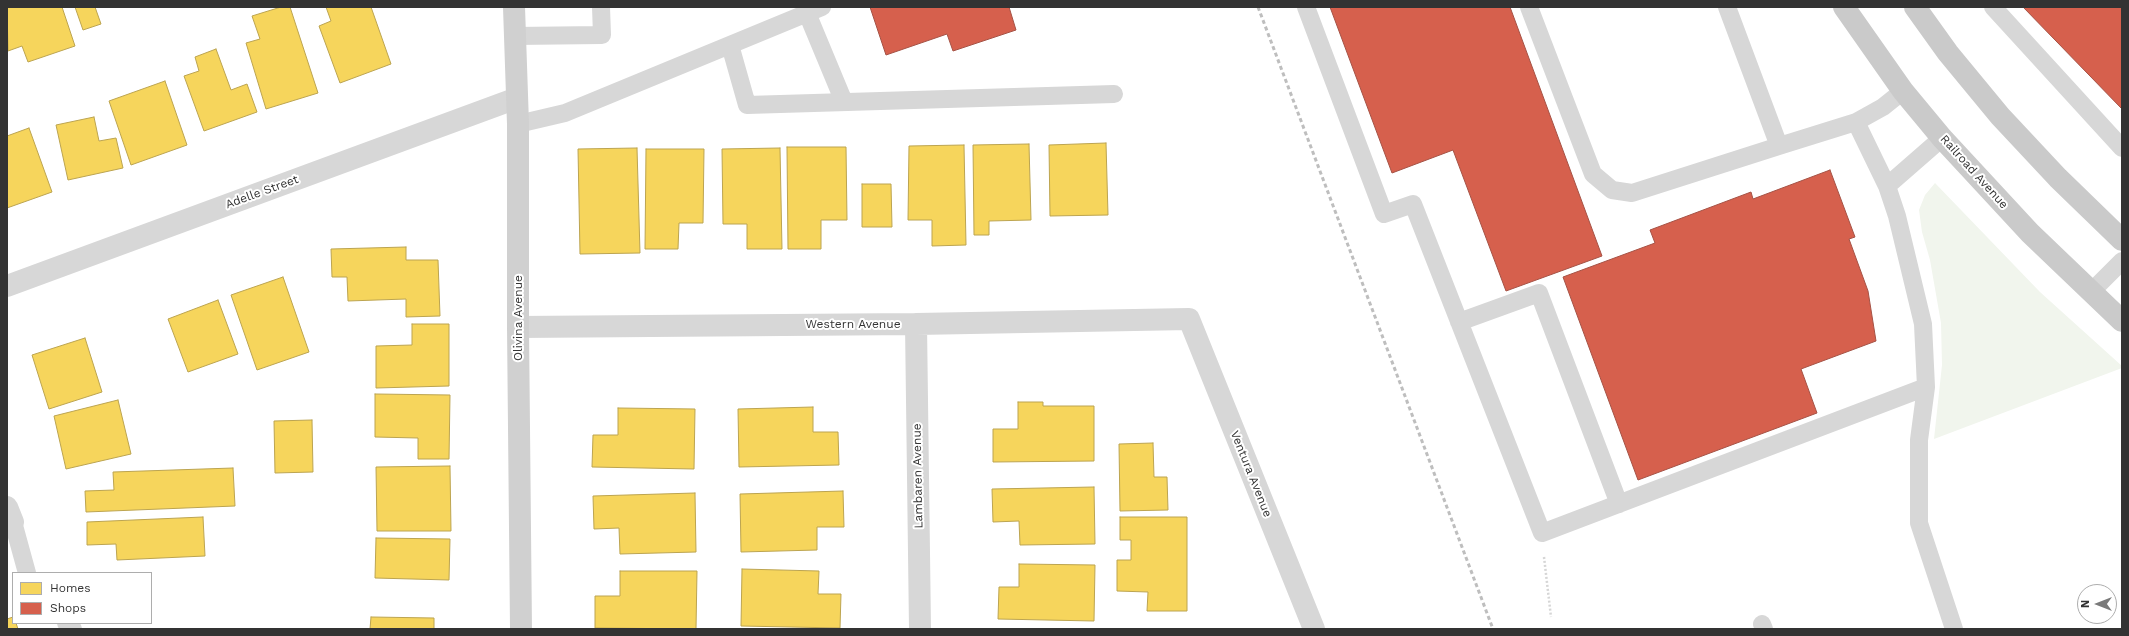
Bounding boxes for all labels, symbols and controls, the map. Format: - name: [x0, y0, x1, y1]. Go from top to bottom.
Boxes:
- street label: Railroad Avenue: [1937, 132, 2011, 212]
- street label: Adelle Street: [223, 172, 301, 212]
- street label: Olivina Avenue: [511, 275, 525, 361]
- street label: Western Avenue: [805, 317, 901, 331]
- street label: Lambaren Avenue: [910, 423, 926, 529]
- street label: Ventura Avenue: [1227, 429, 1275, 519]
- legend: [12, 572, 152, 624]
- text: Homes: [50, 581, 91, 595]
- north arrow: [2077, 584, 2117, 624]
- text: N: [2079, 600, 2092, 608]
- text: Shops: [50, 601, 86, 615]

